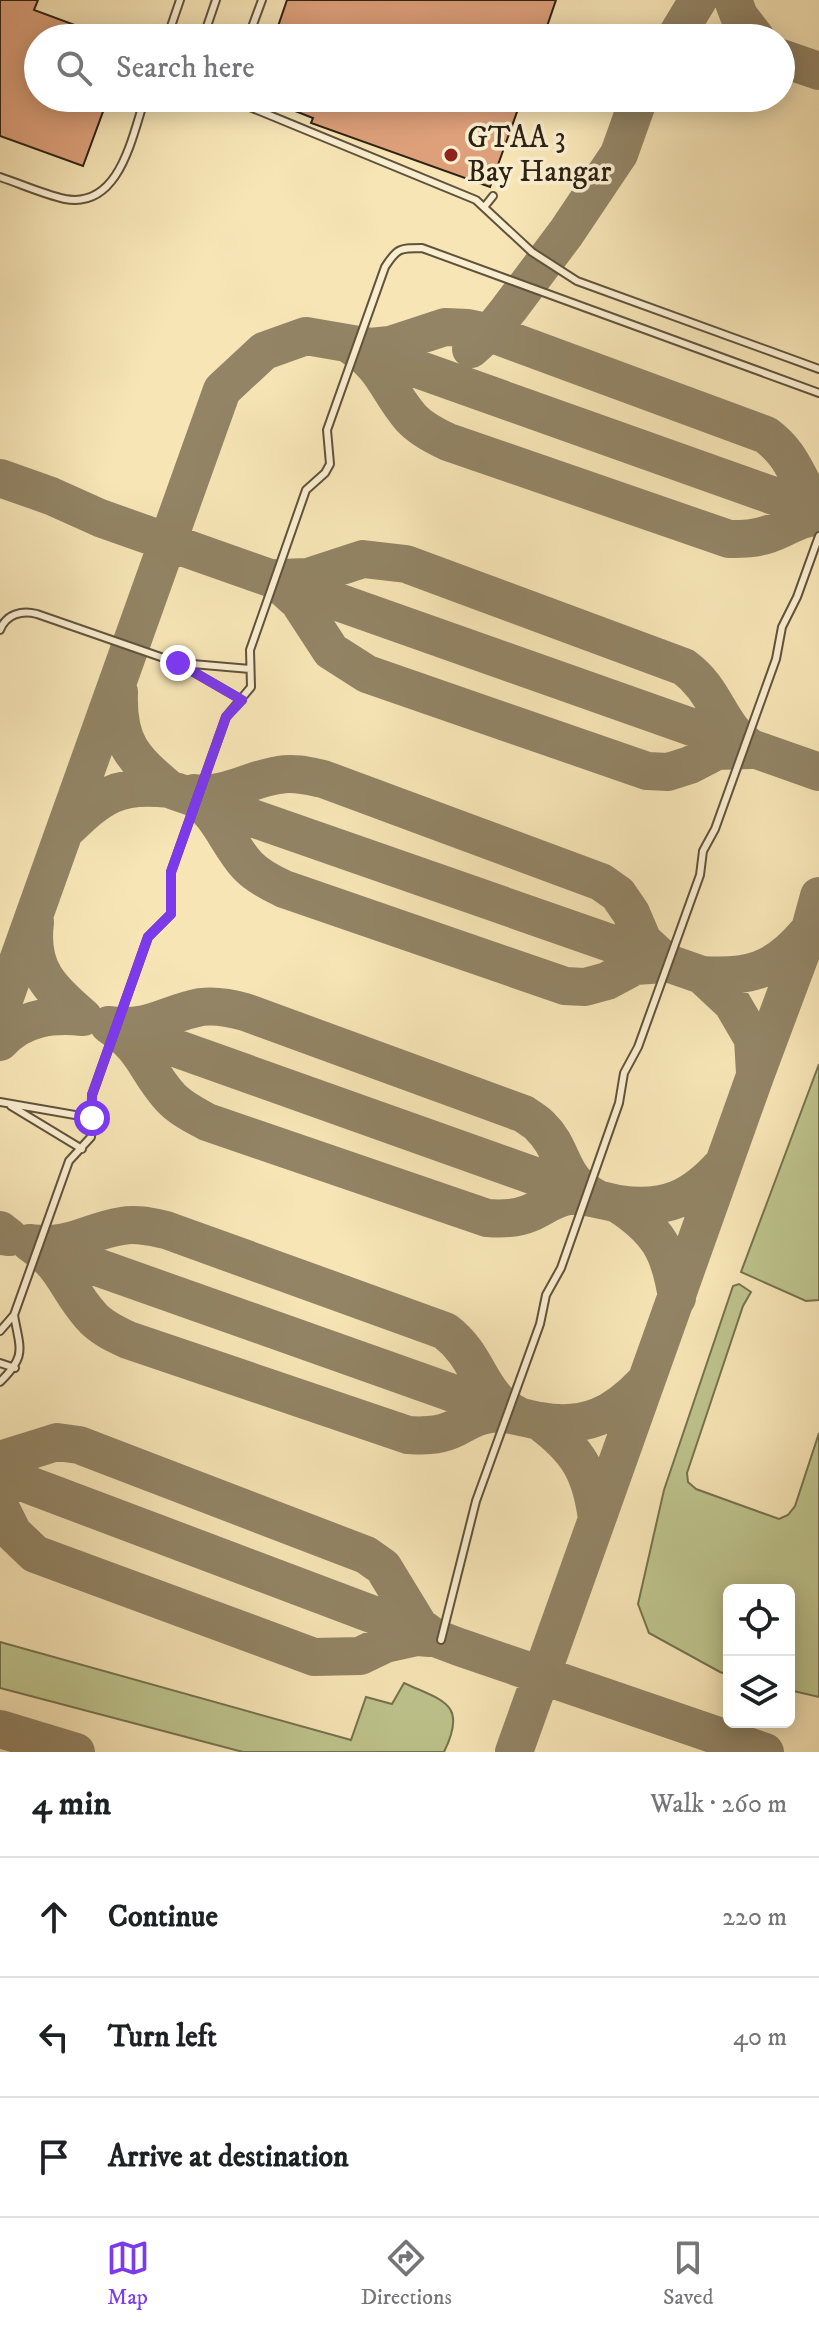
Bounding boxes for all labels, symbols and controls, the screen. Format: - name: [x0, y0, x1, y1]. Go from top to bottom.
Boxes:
- search box: [24, 24, 795, 112]
- icon: search: [52, 46, 96, 90]
- text: Search here: [116, 50, 255, 87]
- place label: GTAA 3 Bay Hangar: [467, 120, 611, 191]
- marker: GTAA 3 Bay Hangar: [442, 146, 460, 164]
- route end: [160, 645, 196, 681]
- route start: [74, 1100, 110, 1136]
- map controls: [723, 1584, 795, 1728]
- button: locate: [723, 1584, 795, 1656]
- button: layers: [723, 1656, 795, 1728]
- text: 4 min: [32, 1783, 111, 1825]
- text: Walk · 260 m: [650, 1788, 787, 1821]
- icon: ahead: [32, 1895, 76, 1939]
- text: Continue: [108, 1899, 218, 1936]
- text: 220 m: [722, 1901, 787, 1934]
- icon: left: [32, 2015, 76, 2059]
- text: Turn left: [108, 2019, 217, 2056]
- text: 40 m: [733, 2021, 787, 2054]
- icon: arrive: [32, 2135, 76, 2179]
- text: Arrive at destination: [108, 2139, 349, 2176]
- tab: Map: [106, 2236, 150, 2311]
- tab: Directions: [361, 2236, 452, 2311]
- tab: Saved: [663, 2236, 713, 2311]

